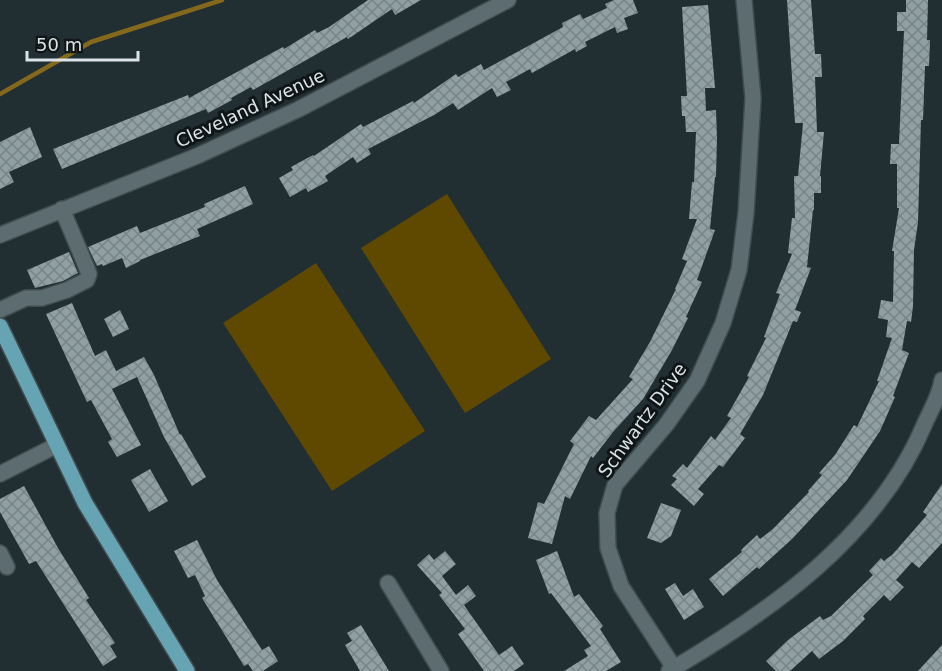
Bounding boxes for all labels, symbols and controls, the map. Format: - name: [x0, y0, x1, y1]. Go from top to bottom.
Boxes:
- scale bar: [27, 24, 138, 62]
- text: 50 m: [36, 34, 82, 55]
- street label: Cleveland Avenue: [172, 64, 328, 152]
- street label: Schwartz Drive: [594, 359, 690, 481]

